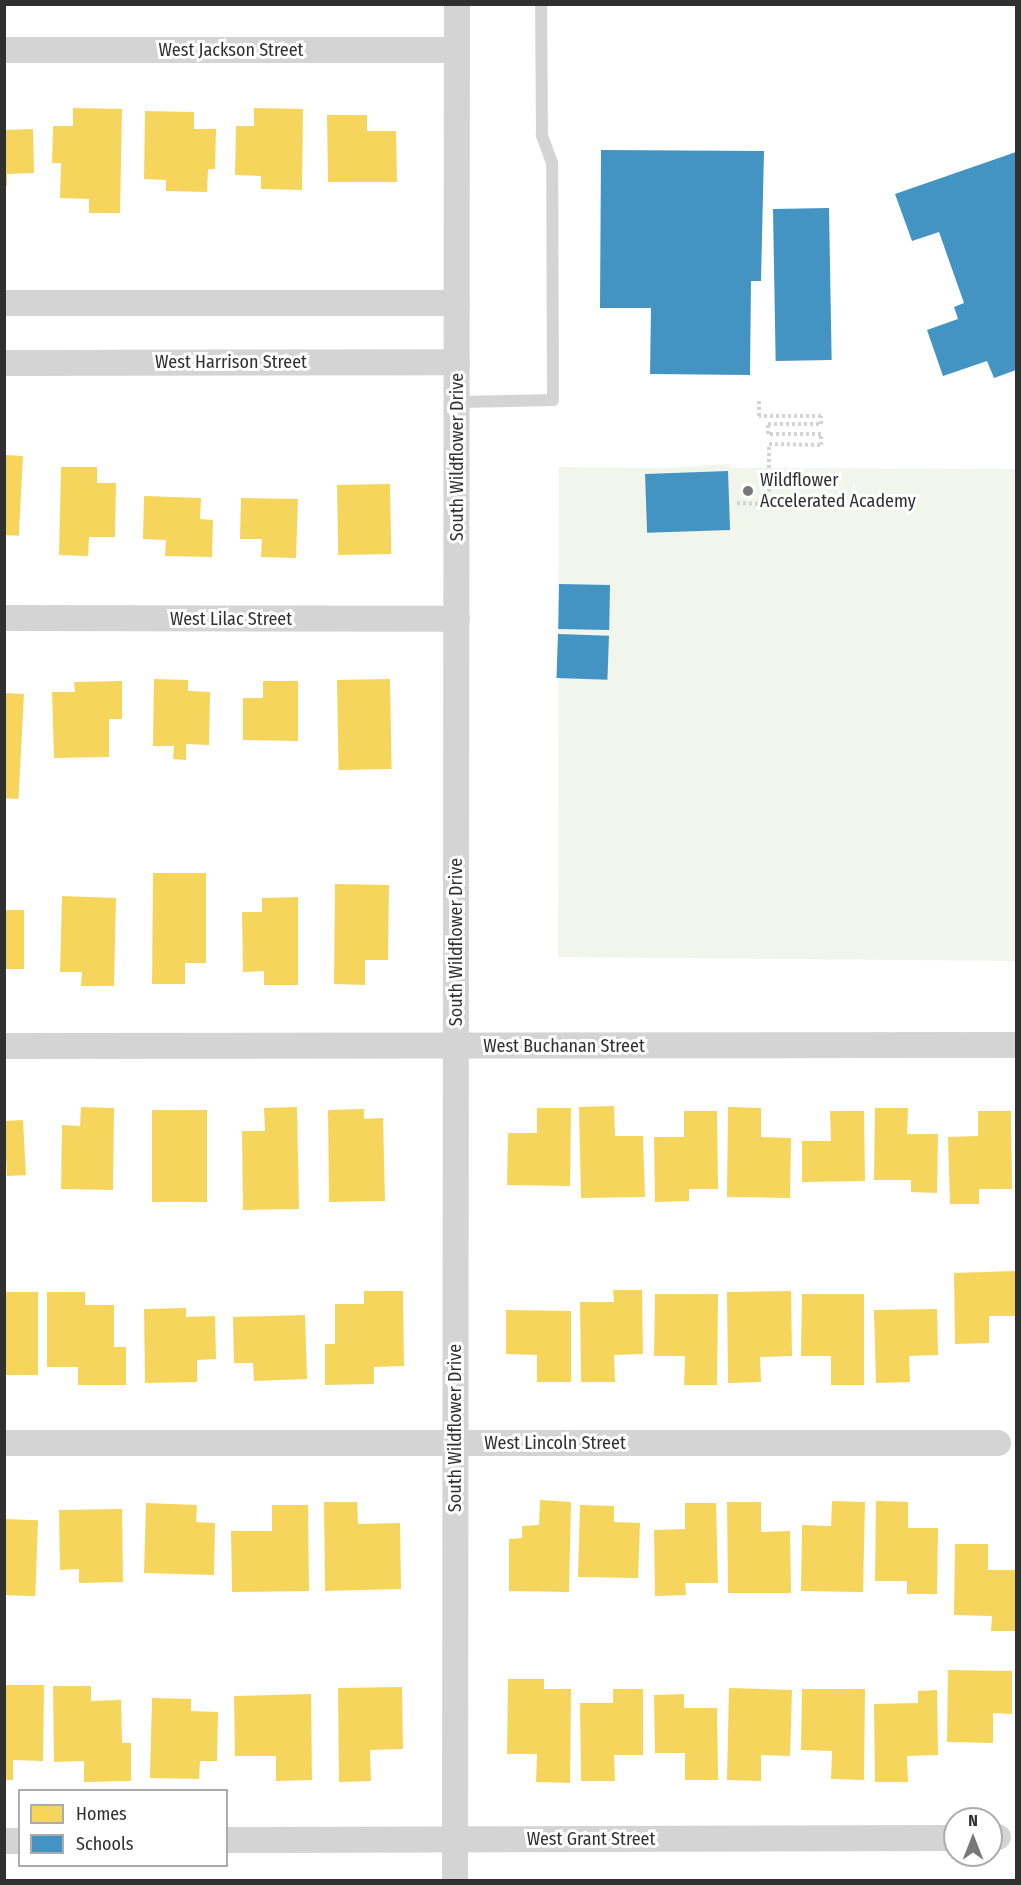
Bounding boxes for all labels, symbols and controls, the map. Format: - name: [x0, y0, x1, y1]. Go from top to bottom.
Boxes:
- street label: West Jackson Street: [159, 39, 303, 61]
- street label: West Harrison Street: [155, 351, 307, 373]
- street label: South Wildflower Drive: [446, 373, 468, 541]
- place label: Wildflower Accelerated Academy: [760, 470, 916, 512]
- marker: Wildflower Accelerated Academy: [741, 484, 755, 498]
- street label: West Lilac Street: [170, 608, 292, 630]
- street label: South Wildflower Drive: [445, 858, 467, 1026]
- street label: West Buchanan Street: [483, 1035, 645, 1057]
- street label: South Wildflower Drive: [444, 1344, 466, 1512]
- street label: West Lincoln Street: [484, 1432, 626, 1454]
- legend: [18, 1789, 228, 1867]
- text: Homes: [76, 1803, 127, 1825]
- north arrow: [943, 1807, 1003, 1867]
- text: N: [968, 1811, 978, 1830]
- street label: West Grant Street: [527, 1828, 655, 1850]
- text: Schools: [76, 1833, 134, 1855]

